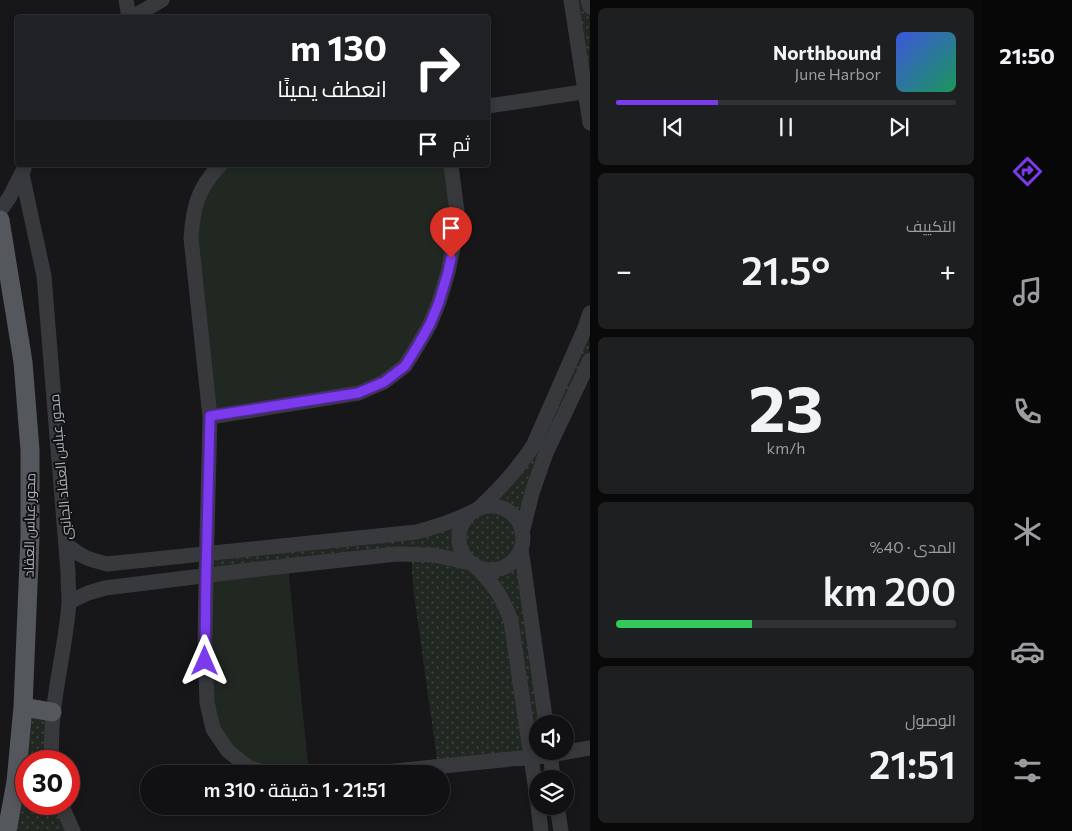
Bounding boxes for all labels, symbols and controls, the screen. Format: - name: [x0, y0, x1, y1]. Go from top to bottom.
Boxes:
- text: 130 m: [290, 25, 387, 68]
- icon: right: [405, 35, 470, 100]
- text: Northbound: [773, 41, 881, 64]
- text: 21:50: [999, 42, 1055, 69]
- text: June Harbor: [795, 64, 881, 83]
- text: انعطف يمينًا: [277, 75, 387, 102]
- icon: previous: [659, 113, 687, 141]
- icon: pause: [772, 113, 800, 141]
- icon: next: [885, 113, 913, 141]
- icon: arrive: [414, 130, 442, 158]
- text: ثم: [452, 132, 470, 155]
- icon: directions: [1010, 154, 1045, 189]
- pin: [430, 207, 472, 258]
- icon: arrive: [437, 214, 465, 242]
- text: التكييف: [906, 216, 956, 235]
- text: 21.5°: [741, 246, 830, 293]
- text: −: [616, 253, 632, 287]
- text: +: [940, 253, 956, 287]
- icon: music: [1010, 274, 1045, 309]
- text: 23: [749, 366, 823, 445]
- street label: محور عباس العقاد الجانبى: [45, 393, 75, 541]
- icon: phone: [1010, 394, 1045, 429]
- text: km/h: [767, 438, 805, 457]
- street label: محور عباس العقاد: [20, 473, 38, 577]
- icon: climate: [1010, 514, 1045, 549]
- text: المدى · 40%: [870, 537, 956, 556]
- text: 200 km: [823, 567, 956, 614]
- position arrow: [178, 634, 230, 686]
- icon: car: [1010, 634, 1045, 669]
- text: الوصول: [905, 710, 956, 729]
- map controls: [529, 715, 574, 815]
- button: sound: [529, 715, 574, 760]
- text: 21:51: [869, 740, 956, 787]
- speed limit sign: 30: [15, 750, 80, 815]
- icon: filters: [1010, 753, 1045, 788]
- button: layers: [529, 770, 574, 815]
- text: 21:51 · 1 دقيقة · 310 m: [204, 778, 386, 801]

